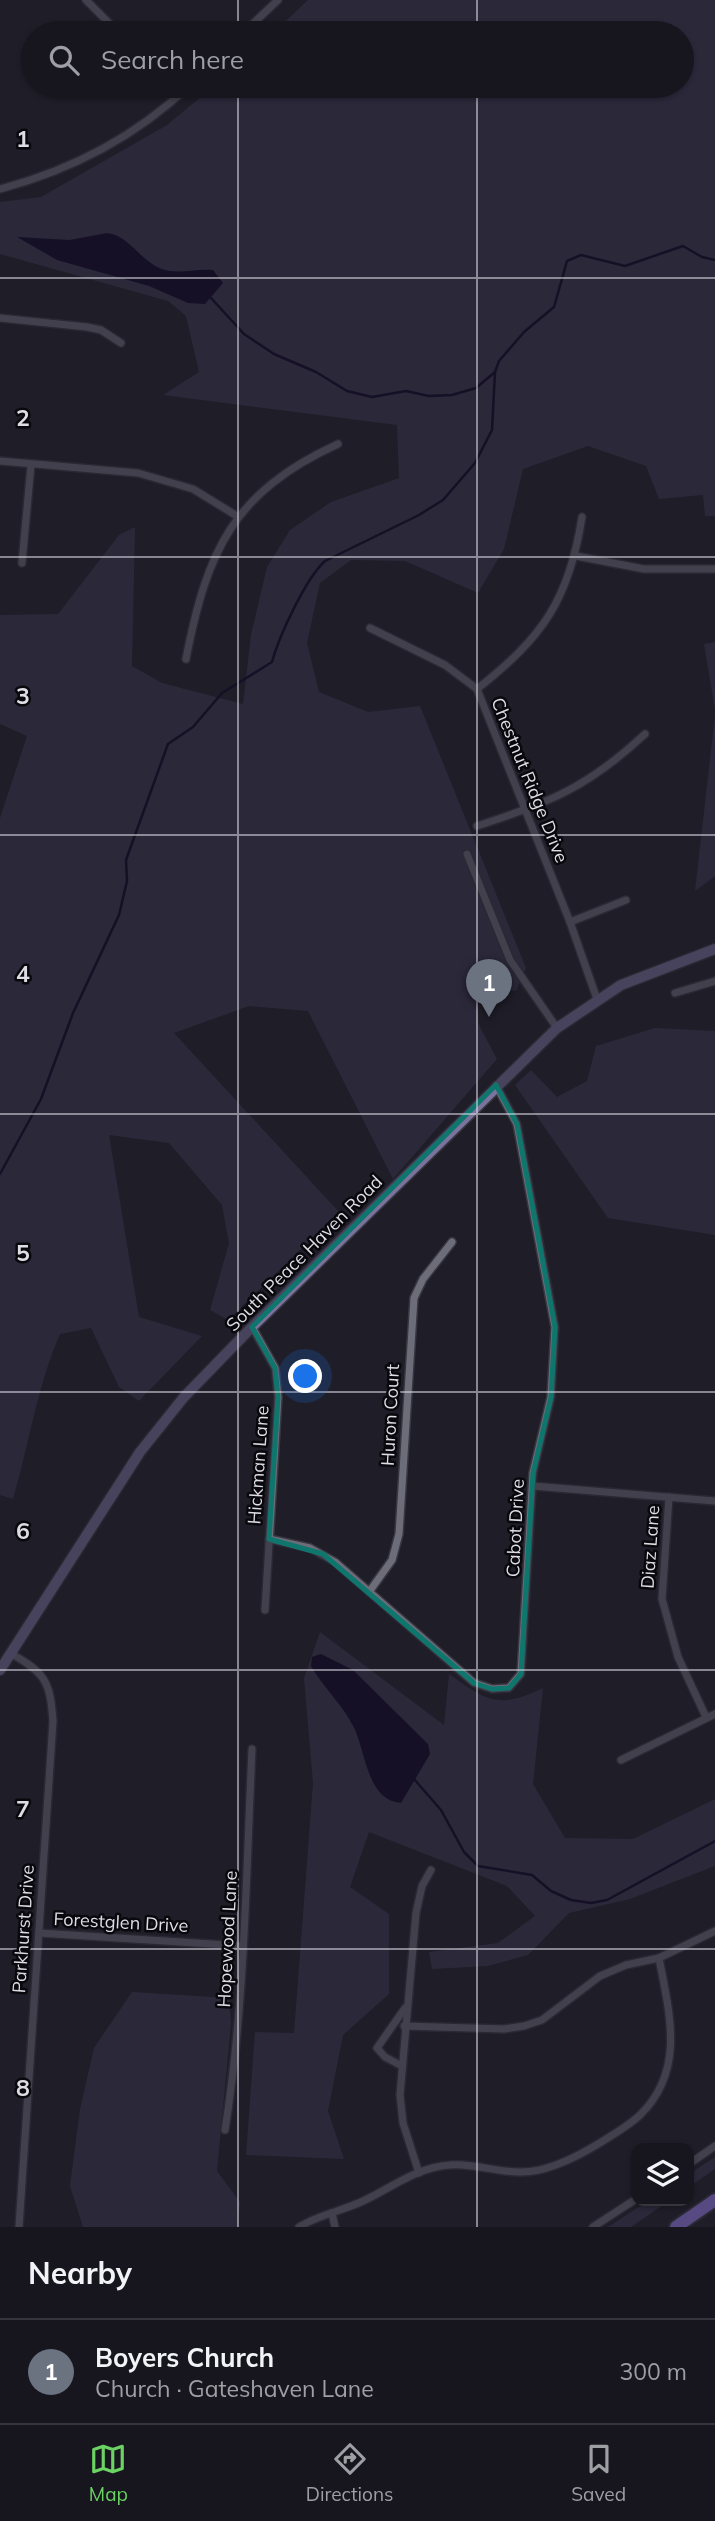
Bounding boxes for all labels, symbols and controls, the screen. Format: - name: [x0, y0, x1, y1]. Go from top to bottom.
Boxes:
- search box: [21, 21, 694, 98]
- icon: search: [45, 41, 83, 79]
- text: Search here: [101, 43, 244, 76]
- text: 1: [16, 124, 30, 153]
- text: 2: [16, 403, 30, 432]
- text: 3: [16, 681, 30, 710]
- street label: Chestnut Ridge Drive: [486, 694, 574, 866]
- text: 4: [16, 959, 30, 988]
- pin: 1: [466, 959, 512, 1017]
- street label: South Peace Haven Road: [221, 1170, 387, 1336]
- text: 5: [16, 1238, 30, 1267]
- your location: [288, 1359, 322, 1393]
- street label: Huron Court: [376, 1364, 404, 1466]
- street label: Hickman Lane: [242, 1405, 274, 1525]
- street label: Cabot Drive: [501, 1478, 529, 1578]
- street label: Diaz Lane: [636, 1505, 664, 1589]
- text: 6: [16, 1516, 30, 1545]
- text: 7: [16, 1794, 30, 1823]
- street label: Parkhurst Drive: [7, 1864, 39, 1994]
- street label: Hopewood Lane: [212, 1870, 242, 2008]
- street label: Forestglen Drive: [53, 1907, 189, 1937]
- text: 8: [16, 2073, 30, 2102]
- map controls: [631, 2143, 694, 2206]
- button: layers: [631, 2143, 694, 2206]
- text: Nearby: [28, 2254, 132, 2292]
- text: Boyers Church: [95, 2341, 274, 2374]
- text: 1: [44, 2357, 58, 2386]
- text: 300 m: [619, 2357, 687, 2386]
- text: Church · Gateshaven Lane: [95, 2374, 374, 2403]
- tab: Map: [89, 2440, 128, 2506]
- tab: Directions: [306, 2440, 394, 2506]
- tab: Saved: [571, 2440, 626, 2506]

